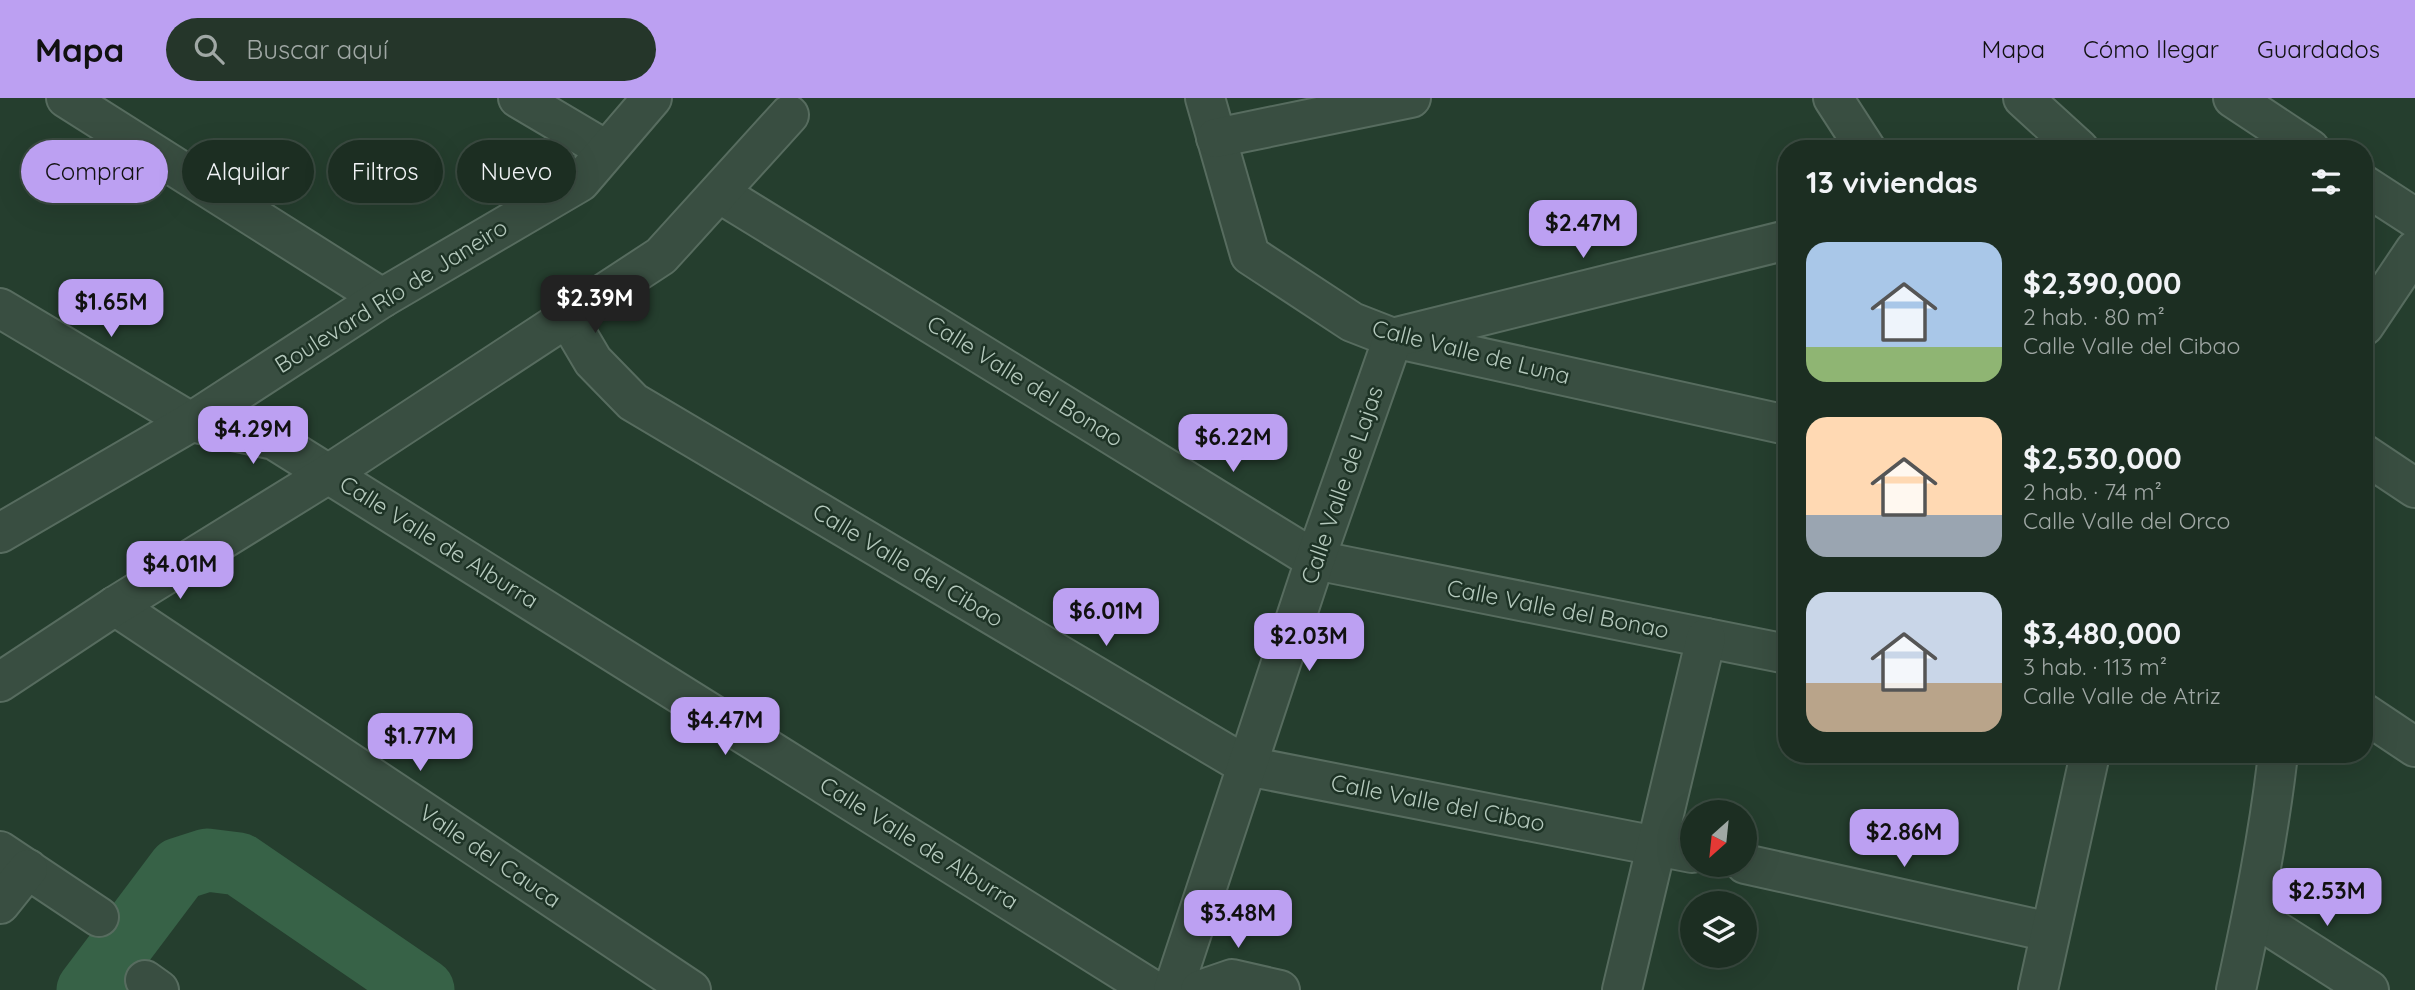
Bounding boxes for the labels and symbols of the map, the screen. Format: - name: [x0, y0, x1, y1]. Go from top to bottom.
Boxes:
- pin: $2.47M: [1526, 200, 1640, 260]
- street label: Boulevard Río de Janeiro: [269, 212, 512, 379]
- pin: $2.39M: [538, 275, 652, 335]
- pin: $1.65M: [54, 280, 168, 339]
- street label: Calle Valle del Bonao: [922, 309, 1129, 453]
- street label: Calle Valle de Luna: [1369, 313, 1573, 390]
- street label: Calle Valle de Lajas: [1294, 382, 1389, 588]
- pin: $4.29M: [196, 406, 310, 466]
- pin: $6.22M: [1176, 414, 1290, 474]
- street label: Calle Valle de Alburra: [335, 469, 544, 615]
- street label: Calle Valle del Cibao: [808, 496, 1009, 633]
- pin: $4.01M: [123, 542, 237, 601]
- street label: Calle Valle del Bonao: [1445, 573, 1672, 644]
- pin: $6.01M: [1049, 588, 1163, 648]
- pin: $2.03M: [1252, 614, 1366, 673]
- pin: $4.47M: [668, 698, 782, 757]
- pin: $1.77M: [363, 714, 477, 773]
- street label: Calle Valle del Cibao: [1329, 768, 1548, 837]
- street label: Calle Valle de Alburra: [815, 770, 1024, 916]
- street label: Valle del Cauca: [414, 798, 567, 914]
- north arrow: [1680, 800, 1757, 877]
- pin: $2.86M: [1847, 810, 1961, 869]
- pin: $2.53M: [2270, 868, 2384, 928]
- pin: $3.48M: [1181, 890, 1295, 950]

